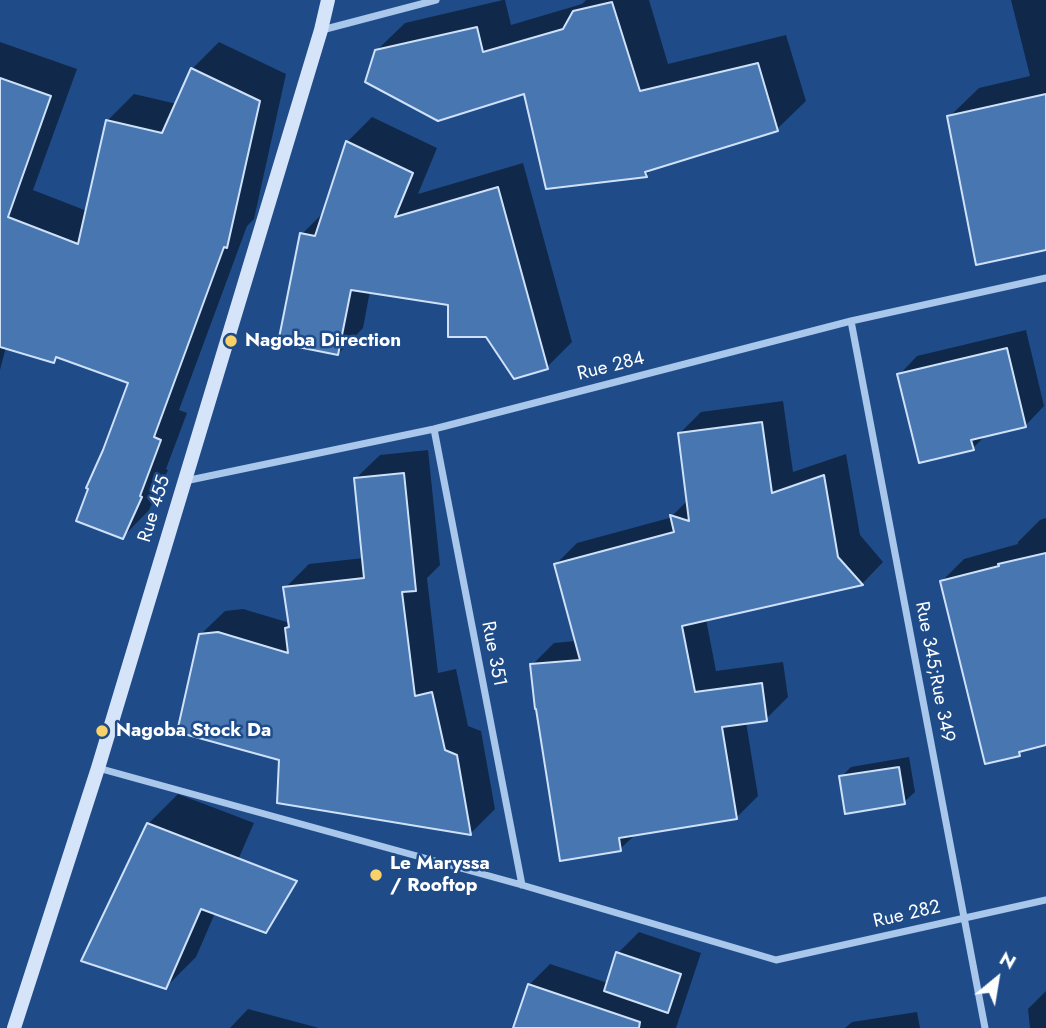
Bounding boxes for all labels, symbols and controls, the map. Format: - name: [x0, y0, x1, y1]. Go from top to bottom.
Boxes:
- place label: Nagoba Direction: [245, 330, 401, 352]
- marker: Nagoba Direction: [223, 333, 239, 349]
- street label: Rue 284: [575, 348, 647, 386]
- street label: Rue 455: [134, 473, 176, 545]
- street label: Rue 345;Rue 349: [909, 600, 959, 744]
- street label: Rue 351: [476, 620, 510, 688]
- place label: Nagoba Stock Da: [116, 720, 271, 742]
- marker: Nagoba Stock Da: [94, 723, 110, 739]
- place label: Le Maryssa / Rooftop: [390, 853, 490, 897]
- marker: Le Maryssa / Rooftop: [368, 867, 384, 883]
- street label: Rue 282: [871, 896, 943, 934]
- north arrow: [962, 944, 1032, 1014]
- text: N: [994, 945, 1021, 976]

